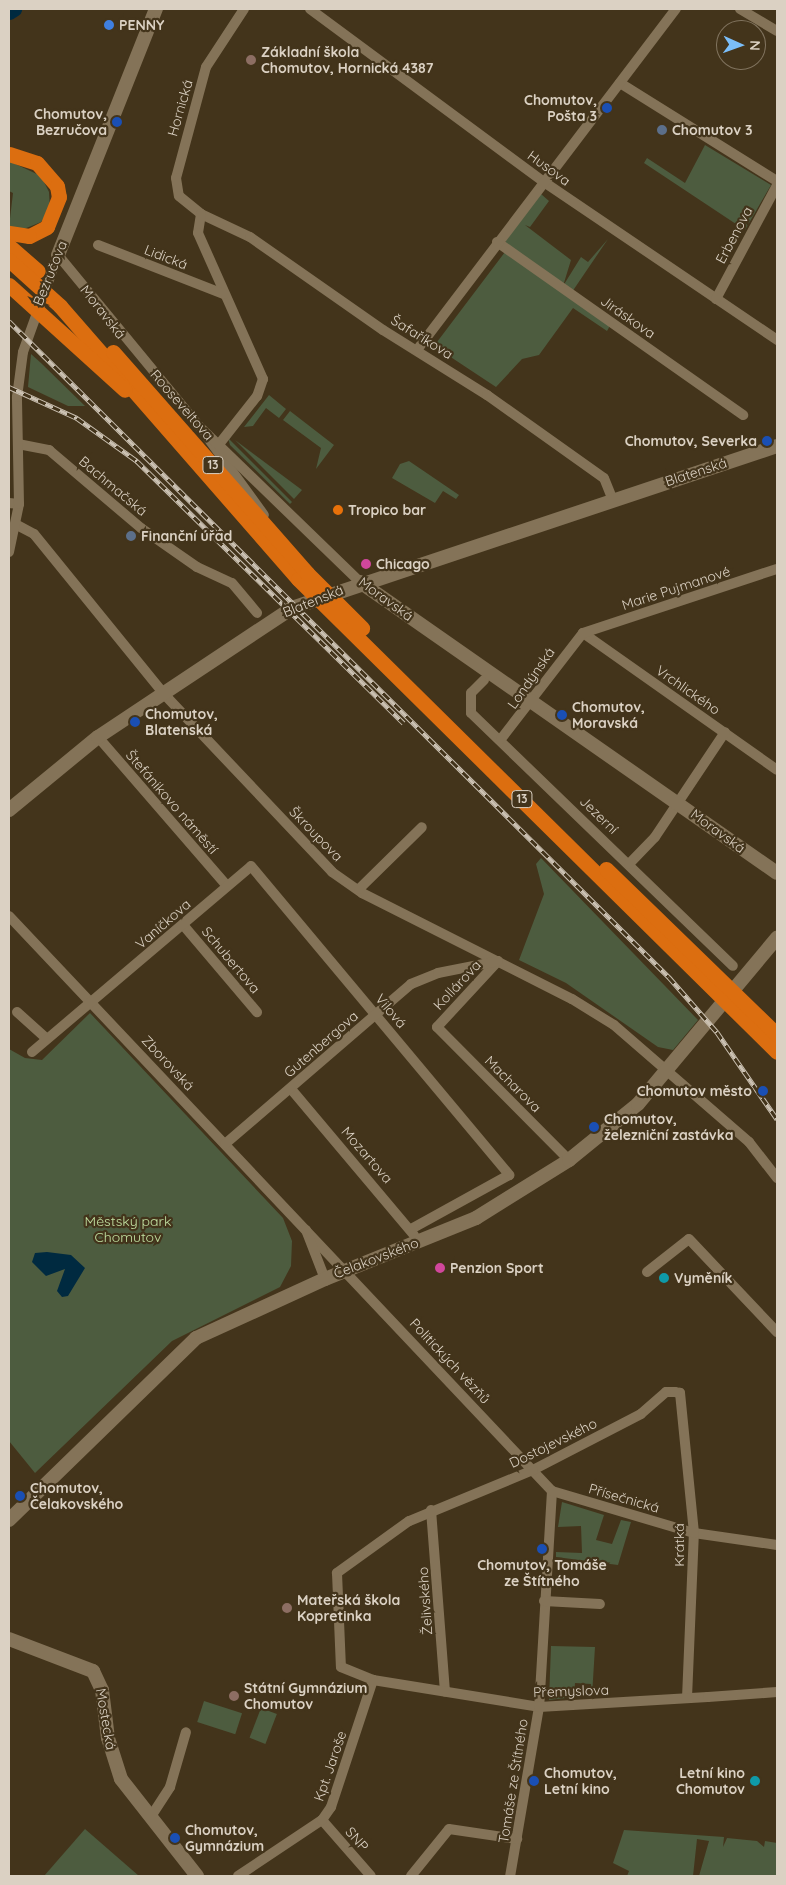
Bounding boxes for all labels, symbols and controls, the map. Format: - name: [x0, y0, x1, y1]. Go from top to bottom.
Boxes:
- place label: PENNY: [119, 17, 164, 33]
- marker: PENNY: [103, 19, 115, 31]
- north arrow: [716, 20, 766, 70]
- text: N: [746, 40, 764, 51]
- place label: Základní škola Chomutov, Hornická 4387: [261, 44, 433, 76]
- marker: Základní škola Chomutov, Hornická 4387: [245, 54, 257, 66]
- street label: Hornická: [164, 78, 196, 138]
- place label: Chomutov, Pošta 3: [524, 92, 597, 124]
- marker: Chomutov, Pošta 3: [601, 102, 613, 114]
- place label: Chomutov, Bezručova: [34, 106, 107, 138]
- marker: Chomutov, Bezručova: [111, 116, 123, 128]
- place label: Chomutov 3: [672, 122, 752, 138]
- marker: Chomutov 3: [656, 124, 668, 136]
- street label: Husova: [524, 147, 574, 189]
- street label: Erbenova: [712, 204, 756, 266]
- street label: Bezručova: [29, 238, 71, 308]
- street label: Lidická: [142, 241, 190, 273]
- street label: Moravská: [77, 282, 129, 342]
- street label: Jiráskova: [597, 292, 659, 342]
- street label: Šafaříkova: [388, 311, 456, 363]
- street label: Rooseveltova: [147, 366, 217, 444]
- place label: Chomutov, Severka: [625, 433, 757, 449]
- marker: Chomutov, Severka: [761, 435, 773, 447]
- street label: Bachmačská: [76, 453, 150, 519]
- street label: Blatenská: [663, 454, 729, 490]
- road number: 13: [202, 456, 224, 474]
- place label: Tropico bar: [348, 502, 426, 518]
- marker: Tropico bar: [332, 504, 344, 516]
- place label: Finanční úřad: [141, 528, 232, 544]
- marker: Finanční úřad: [125, 530, 137, 542]
- place label: Chicago: [376, 556, 430, 572]
- marker: Chicago: [360, 558, 372, 570]
- street label: Marie Pujmanové: [620, 563, 732, 613]
- street label: Moravská: [355, 574, 417, 624]
- street label: Blatenská: [280, 581, 346, 621]
- street label: Londýnská: [504, 644, 558, 712]
- street label: Vrchlického: [653, 662, 723, 718]
- place label: Chomutov, Moravská: [572, 699, 645, 732]
- place label: Chomutov, Blatenská: [145, 706, 218, 739]
- marker: Chomutov, Moravská: [556, 709, 568, 721]
- marker: Chomutov, Blatenská: [129, 716, 141, 728]
- street label: Štefánikovo náměstí: [122, 747, 222, 857]
- road number: 13: [511, 790, 533, 809]
- street label: Jezerní: [576, 793, 622, 837]
- street label: Škroupova: [286, 803, 346, 865]
- street label: Moravská: [687, 806, 749, 856]
- street label: Vaníčkova: [132, 896, 194, 952]
- street label: Schubertova: [198, 923, 264, 997]
- street label: Kollárova: [430, 957, 484, 1013]
- street label: Vilová: [372, 990, 410, 1032]
- street label: Gutenbergova: [281, 1007, 361, 1081]
- street label: Zborovská: [138, 1032, 198, 1094]
- street label: Macharova: [481, 1052, 545, 1116]
- place label: Chomutov město: [637, 1083, 752, 1099]
- marker: Chomutov město: [756, 1084, 770, 1098]
- place label: Chomutov, železniční zastávka: [604, 1111, 733, 1144]
- marker: Chomutov, železniční zastávka: [588, 1121, 600, 1133]
- street label: Mozartova: [338, 1123, 396, 1187]
- park label: Městský park Chomutov: [85, 1213, 171, 1246]
- street label: Čelakovského: [331, 1234, 421, 1282]
- place label: Penzion Sport: [450, 1260, 544, 1276]
- marker: Penzion Sport: [434, 1262, 446, 1274]
- place label: Vyměník: [674, 1270, 732, 1286]
- marker: Vyměník: [658, 1272, 670, 1284]
- street label: Politických vězňů: [406, 1315, 494, 1407]
- street label: Dostojevského: [506, 1415, 600, 1471]
- place label: Chomutov, Čelakovského: [30, 1480, 123, 1512]
- street label: Přísečnická: [587, 1480, 661, 1516]
- marker: Chomutov, Čelakovského: [14, 1490, 26, 1502]
- street label: Krátká: [671, 1523, 687, 1567]
- marker: Chomutov, Tomáše ze Štítného: [536, 1543, 548, 1555]
- place label: Chomutov, Tomáše ze Štítného: [477, 1557, 607, 1590]
- street label: Želivského: [414, 1566, 436, 1636]
- place label: Mateřská škola Kopretinka: [297, 1592, 400, 1624]
- marker: Mateřská škola Kopretinka: [281, 1602, 293, 1614]
- place label: Státní Gymnázium Chomutov: [244, 1680, 367, 1712]
- street label: Přemyslova: [533, 1681, 609, 1701]
- street label: Mostecká: [92, 1687, 120, 1751]
- marker: Státní Gymnázium Chomutov: [228, 1690, 240, 1702]
- street label: Tomáše ze Štítného: [495, 1718, 531, 1844]
- street label: Kpt. Jaroše: [310, 1729, 350, 1803]
- place label: Chomutov, Letní kino: [544, 1765, 617, 1798]
- place label: Letní kino Chomutov: [676, 1765, 745, 1798]
- marker: Chomutov, Letní kino: [528, 1775, 540, 1787]
- marker: Letní kino Chomutov: [749, 1775, 761, 1787]
- place label: Chomutov, Gymnázium: [185, 1822, 264, 1854]
- street label: SNP: [342, 1824, 372, 1854]
- marker: Chomutov, Gymnázium: [169, 1832, 181, 1844]

